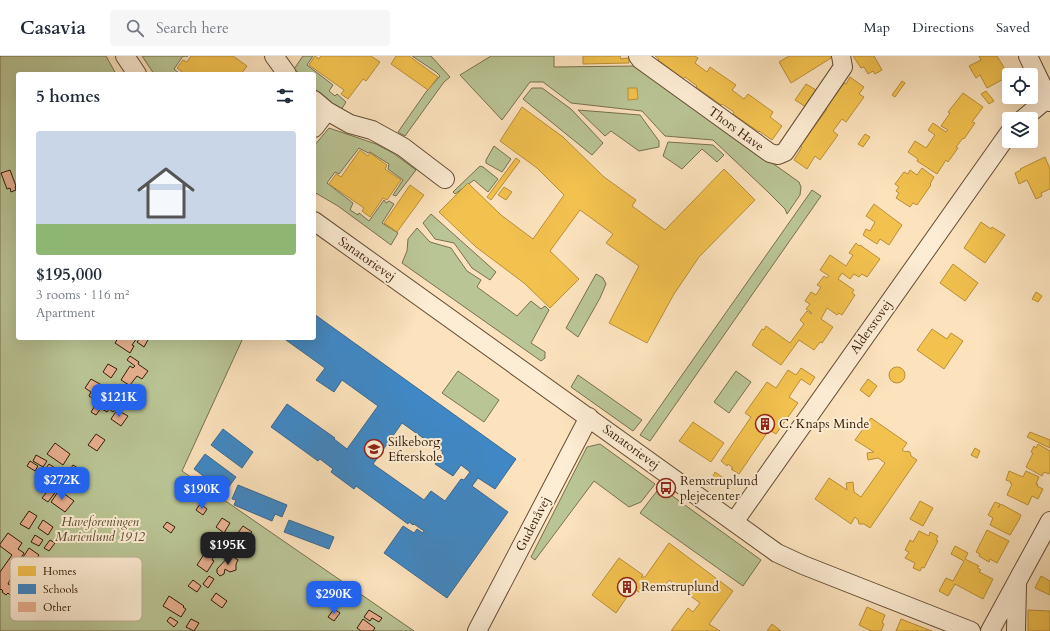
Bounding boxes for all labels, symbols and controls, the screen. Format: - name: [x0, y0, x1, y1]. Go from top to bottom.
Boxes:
- search box: [110, 10, 390, 46]
- text: Casavia: [20, 15, 86, 41]
- icon: search: [124, 17, 146, 39]
- text: Search here: [156, 18, 229, 38]
- text: Map: [864, 18, 890, 37]
- text: Directions: [912, 18, 974, 37]
- text: Saved: [996, 18, 1030, 37]
- map controls: [1002, 68, 1038, 148]
- button: locate: [1002, 68, 1038, 104]
- text: 5 homes: [36, 85, 100, 108]
- icon: filters: [274, 85, 296, 107]
- street label: Thors Have: [704, 103, 768, 156]
- button: layers: [1002, 112, 1038, 148]
- icon: home: [130, 157, 202, 229]
- street label: Sanatorievej: [335, 232, 399, 286]
- text: $195,000: [36, 263, 102, 286]
- text: 3 rooms · 116 m²: [36, 286, 129, 304]
- street label: Aldersrovej: [846, 296, 896, 358]
- text: Apartment: [36, 304, 95, 322]
- pin: $121K: [91, 384, 147, 418]
- text: $121K: [100, 388, 138, 406]
- building icon: C. Knaps Minde: [754, 413, 776, 435]
- place label: C. Knaps Minde: [779, 415, 869, 433]
- street label: Sanatorievej: [599, 420, 663, 474]
- place label: Silkeborg Efterskole: [388, 433, 442, 466]
- school or university icon: Silkeborg Efterskole: [363, 438, 385, 460]
- pin: $272K: [34, 467, 90, 501]
- text: $272K: [43, 471, 81, 489]
- place label: Remstruplund plejecenter: [680, 472, 758, 505]
- pin: $190K: [174, 476, 230, 510]
- bus stop icon: Remstruplund plejecenter: [655, 477, 677, 499]
- text: $190K: [183, 480, 221, 498]
- street label: Gudenåvej: [511, 493, 555, 555]
- park label: Haveforeningen Marienlund 1912: [55, 513, 145, 546]
- pin: $195K: [200, 532, 256, 566]
- text: $195K: [209, 536, 247, 554]
- legend: [10, 557, 142, 621]
- text: Homes: [43, 564, 76, 579]
- building icon: Remstruplund: [616, 576, 638, 598]
- place label: Remstruplund: [641, 578, 719, 596]
- pin: $290K: [306, 581, 362, 615]
- text: Schools: [43, 582, 78, 597]
- text: $290K: [315, 585, 353, 603]
- text: Other: [43, 600, 72, 615]

